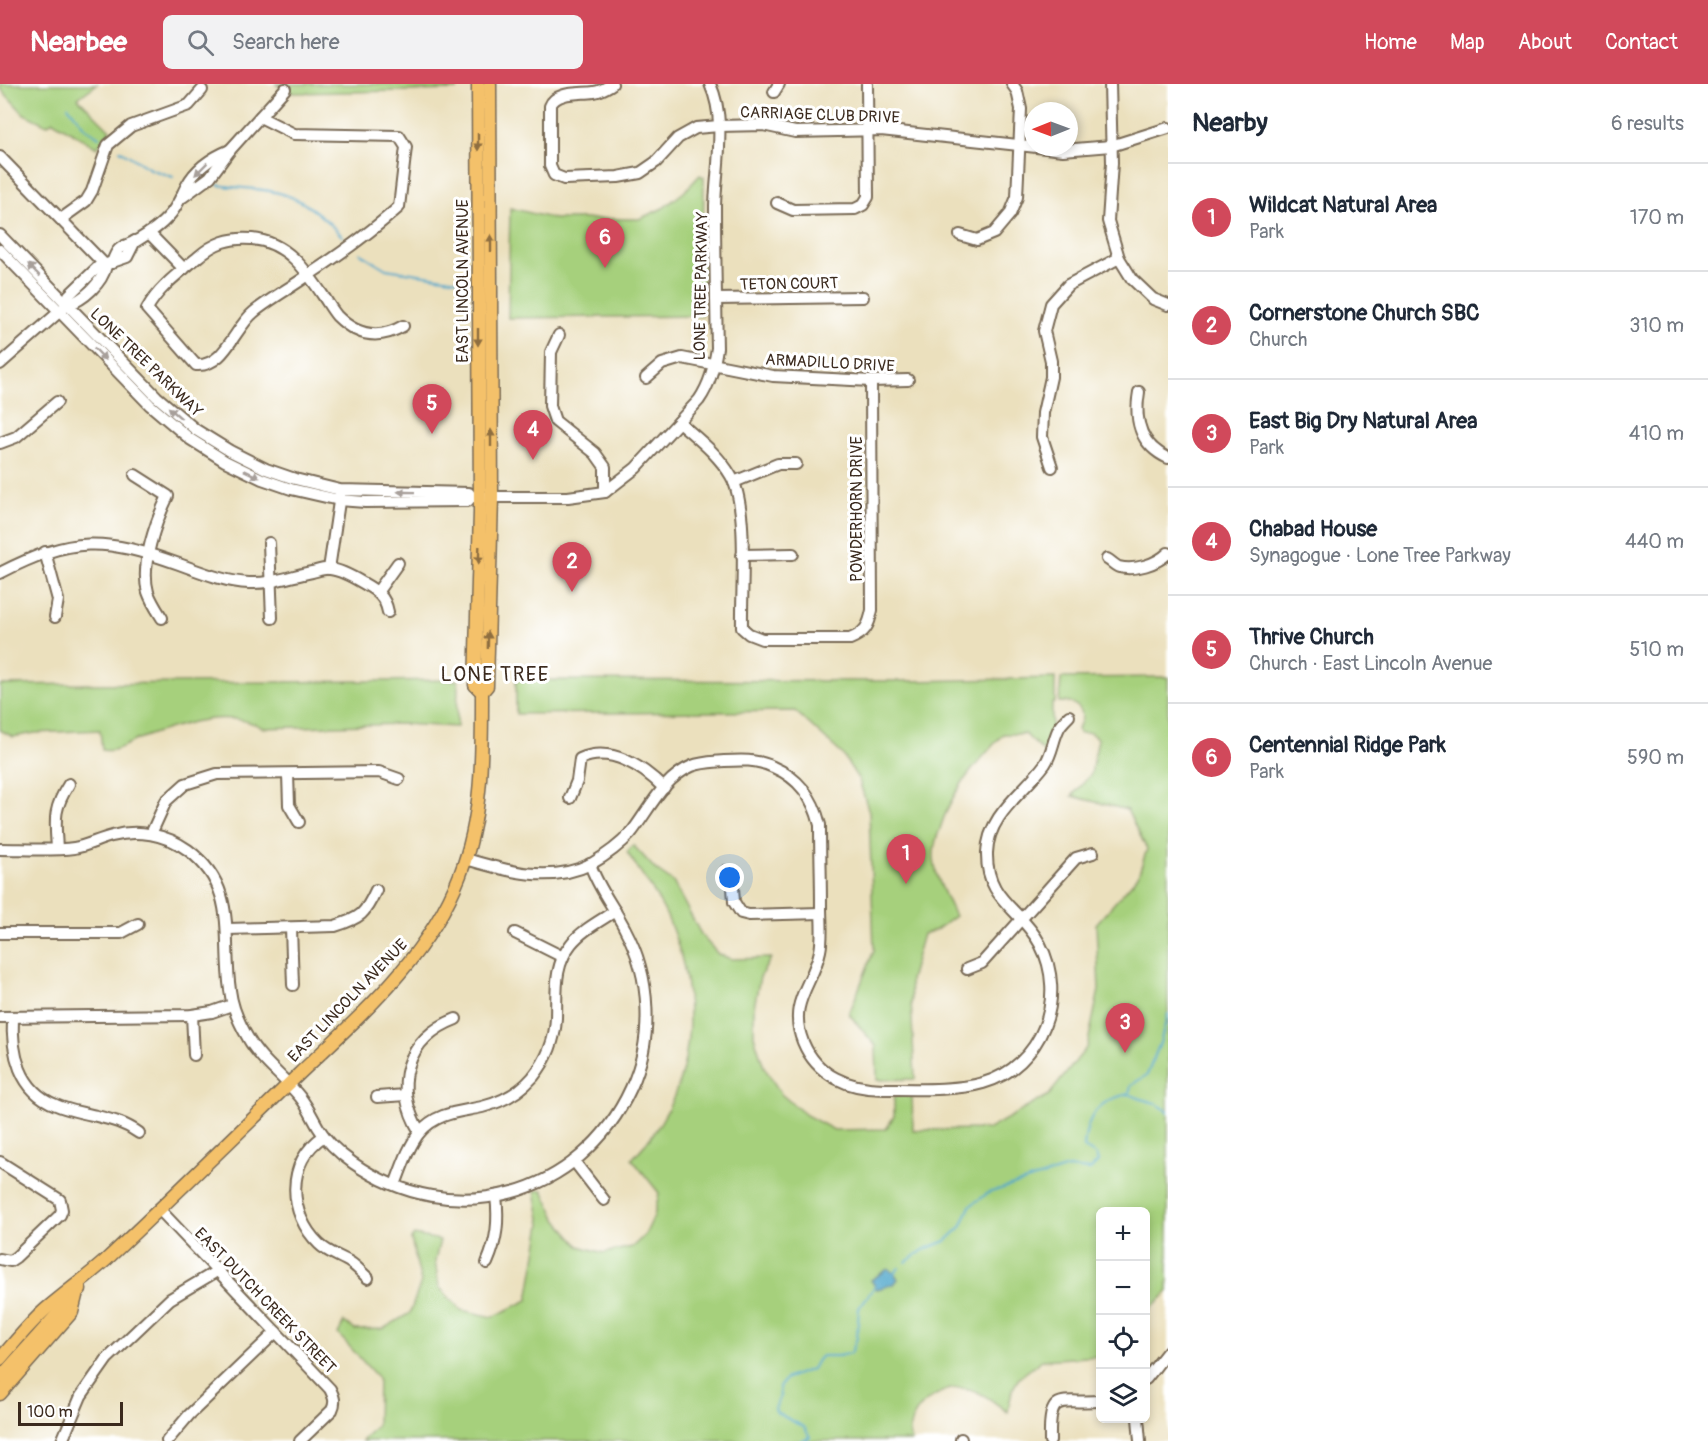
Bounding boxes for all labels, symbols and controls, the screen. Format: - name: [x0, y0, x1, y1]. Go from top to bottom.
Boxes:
- search box: [163, 15, 583, 69]
- text: Nearbee: [30, 25, 127, 60]
- icon: search: [184, 26, 217, 59]
- text: Search here: [232, 28, 340, 56]
- text: Home: [1364, 29, 1417, 56]
- text: Map: [1450, 29, 1485, 56]
- text: About: [1518, 29, 1572, 56]
- text: Contact: [1605, 29, 1678, 56]
- street label: CARRIAGE CLUB DRIVE: [740, 102, 900, 128]
- north arrow: [1024, 102, 1078, 156]
- text: Nearby: [1192, 107, 1268, 139]
- text: 6 results: [1611, 111, 1684, 136]
- one-way arrow: [473, 133, 483, 152]
- one-way arrow: [194, 162, 208, 177]
- text: Wildcat Natural Area: [1249, 191, 1437, 219]
- street label: EAST LINCOLN AVENUE: [453, 199, 473, 363]
- text: 1: [1208, 205, 1215, 230]
- text: 170 m: [1630, 205, 1684, 230]
- street label: LONE TREE PARKWAY: [690, 211, 712, 361]
- pin: 6: [586, 218, 624, 268]
- text: Park: [1249, 219, 1284, 244]
- one-way arrow: [486, 234, 496, 253]
- one-way arrow: [27, 263, 41, 277]
- street label: TETON COURT: [740, 273, 839, 295]
- text: Cornerstone Church SBC: [1249, 299, 1480, 327]
- street label: LONE TREE PARKWAY: [86, 304, 207, 422]
- text: 2: [1206, 313, 1217, 338]
- text: 310 m: [1629, 313, 1684, 338]
- text: Church: [1249, 327, 1307, 352]
- one-way arrow: [474, 328, 483, 347]
- one-way arrow: [93, 347, 107, 361]
- street label: ARMADILLO DRIVE: [765, 350, 895, 376]
- pin: 5: [412, 384, 452, 434]
- one-way arrow: [168, 407, 183, 420]
- text: East Big Dry Natural Area: [1249, 407, 1477, 435]
- pin: 4: [514, 410, 552, 460]
- text: 3: [1206, 421, 1217, 446]
- text: 410 m: [1629, 421, 1684, 446]
- one-way arrow: [486, 429, 496, 448]
- text: Park: [1249, 435, 1284, 460]
- street label: POWDERHORN DRIVE: [847, 436, 867, 582]
- one-way arrow: [244, 469, 261, 479]
- one-way arrow: [396, 487, 415, 497]
- text: Chabad House: [1249, 515, 1377, 543]
- text: 4: [1206, 529, 1217, 554]
- text: 440 m: [1625, 529, 1684, 554]
- pin: 2: [552, 542, 592, 592]
- text: Synagogue · Lone Tree Parkway: [1249, 543, 1511, 568]
- one-way arrow: [474, 546, 483, 565]
- text: Thrive Church: [1249, 623, 1374, 651]
- one-way arrow: [484, 630, 493, 649]
- text: 5: [1206, 637, 1217, 662]
- text: 510 m: [1630, 637, 1684, 662]
- text: Church · East Lincoln Avenue: [1249, 651, 1492, 676]
- district label: LONE TREE: [440, 662, 550, 687]
- text: Centennial Ridge Park: [1249, 731, 1446, 759]
- text: 6: [1206, 745, 1217, 770]
- text: 590 m: [1627, 745, 1684, 770]
- text: Park: [1249, 759, 1284, 784]
- pin: 1: [886, 834, 926, 884]
- your location: [715, 863, 744, 892]
- street label: EAST LINCOLN AVENUE: [284, 935, 412, 1067]
- pin: 3: [1106, 1004, 1144, 1053]
- map controls: [1096, 1207, 1150, 1423]
- button: +: [1096, 1207, 1150, 1261]
- street label: EAST DUTCH CREEK STREET: [190, 1224, 340, 1378]
- button: −: [1096, 1261, 1150, 1315]
- button: locate: [1096, 1315, 1150, 1369]
- button: layers: [1096, 1369, 1150, 1423]
- scale bar: [18, 1399, 123, 1426]
- text: 100 m: [27, 1402, 73, 1422]

